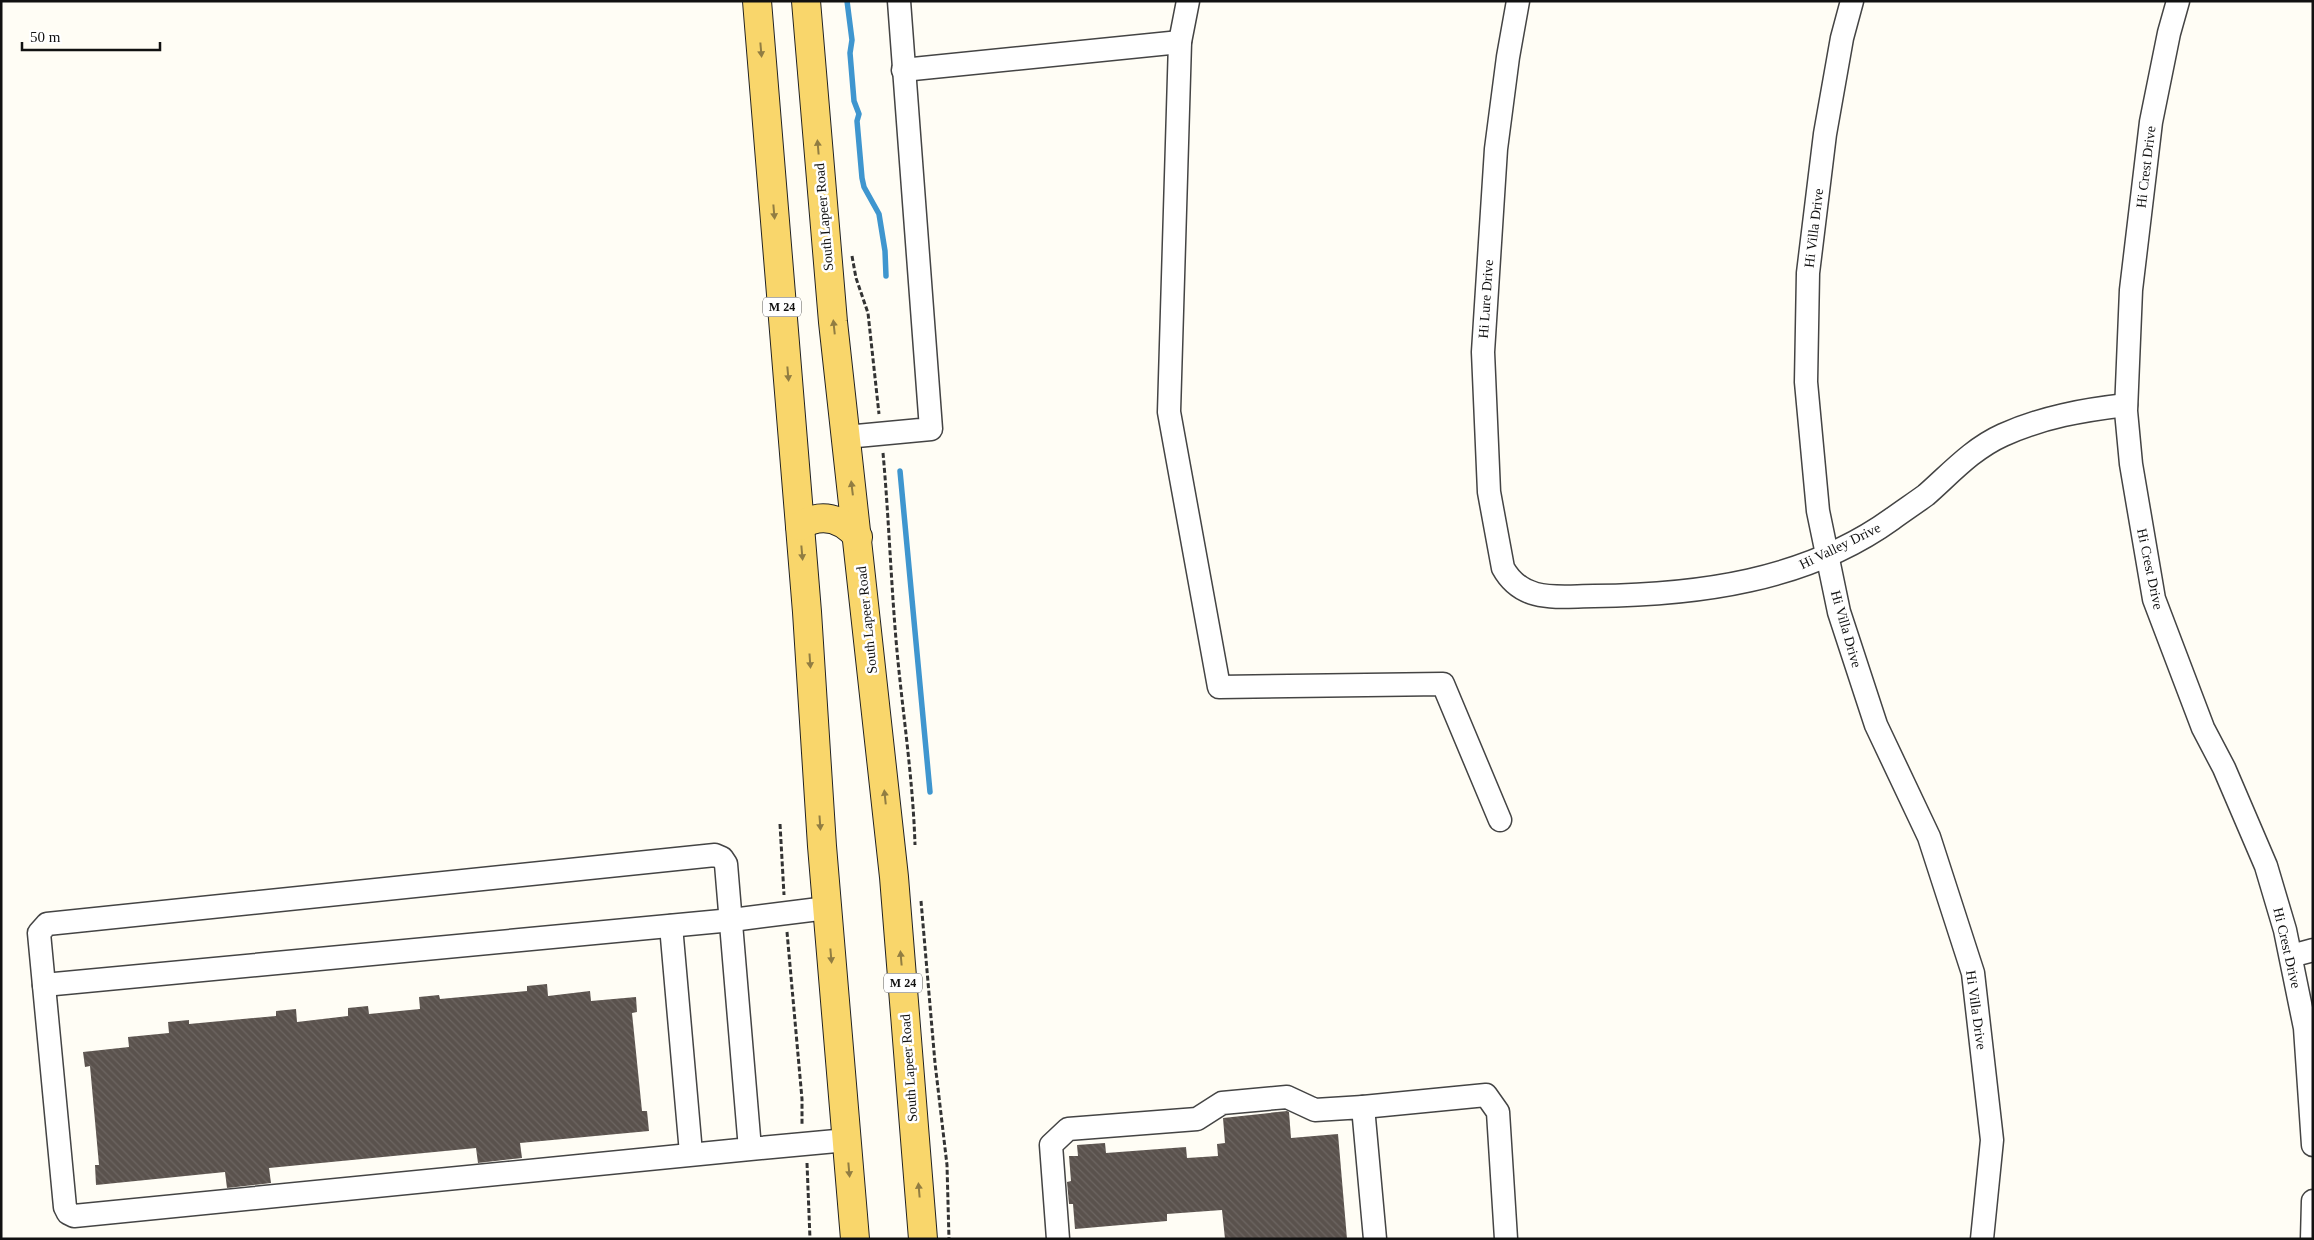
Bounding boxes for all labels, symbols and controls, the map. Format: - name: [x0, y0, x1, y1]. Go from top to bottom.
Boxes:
- scale bar: [22, 20, 160, 52]
- text: 50 m: [30, 29, 61, 45]
- one-way arrow: [758, 42, 766, 58]
- street label: Hi Crest Drive: [2134, 125, 2158, 209]
- one-way arrow: [814, 139, 822, 155]
- street label: South Lapeer Road: [812, 163, 836, 271]
- street label: Hi Villa Drive: [1802, 187, 1826, 269]
- one-way arrow: [771, 204, 779, 220]
- street label: Hi Lure Drive: [1476, 259, 1496, 339]
- road number: M 24: [763, 298, 801, 316]
- one-way arrow: [829, 318, 837, 334]
- one-way arrow: [784, 366, 792, 382]
- one-way arrow: [848, 480, 856, 496]
- street label: Hi Valley Drive: [1797, 520, 1883, 572]
- street label: Hi Crest Drive: [2134, 527, 2166, 611]
- one-way arrow: [798, 545, 806, 561]
- street label: South Lapeer Road: [854, 565, 880, 675]
- street label: Hi Villa Drive: [1828, 589, 1864, 669]
- one-way arrow: [806, 653, 814, 669]
- one-way arrow: [881, 788, 889, 804]
- one-way arrow: [817, 815, 825, 831]
- street label: Hi Crest Drive: [2270, 906, 2304, 990]
- one-way arrow: [827, 948, 835, 964]
- one-way arrow: [896, 950, 904, 966]
- street label: Hi Villa Drive: [1963, 969, 1989, 1051]
- road number: M 24: [884, 974, 922, 992]
- street label: South Lapeer Road: [898, 1014, 920, 1122]
- one-way arrow: [846, 1163, 854, 1179]
- one-way arrow: [915, 1182, 923, 1198]

